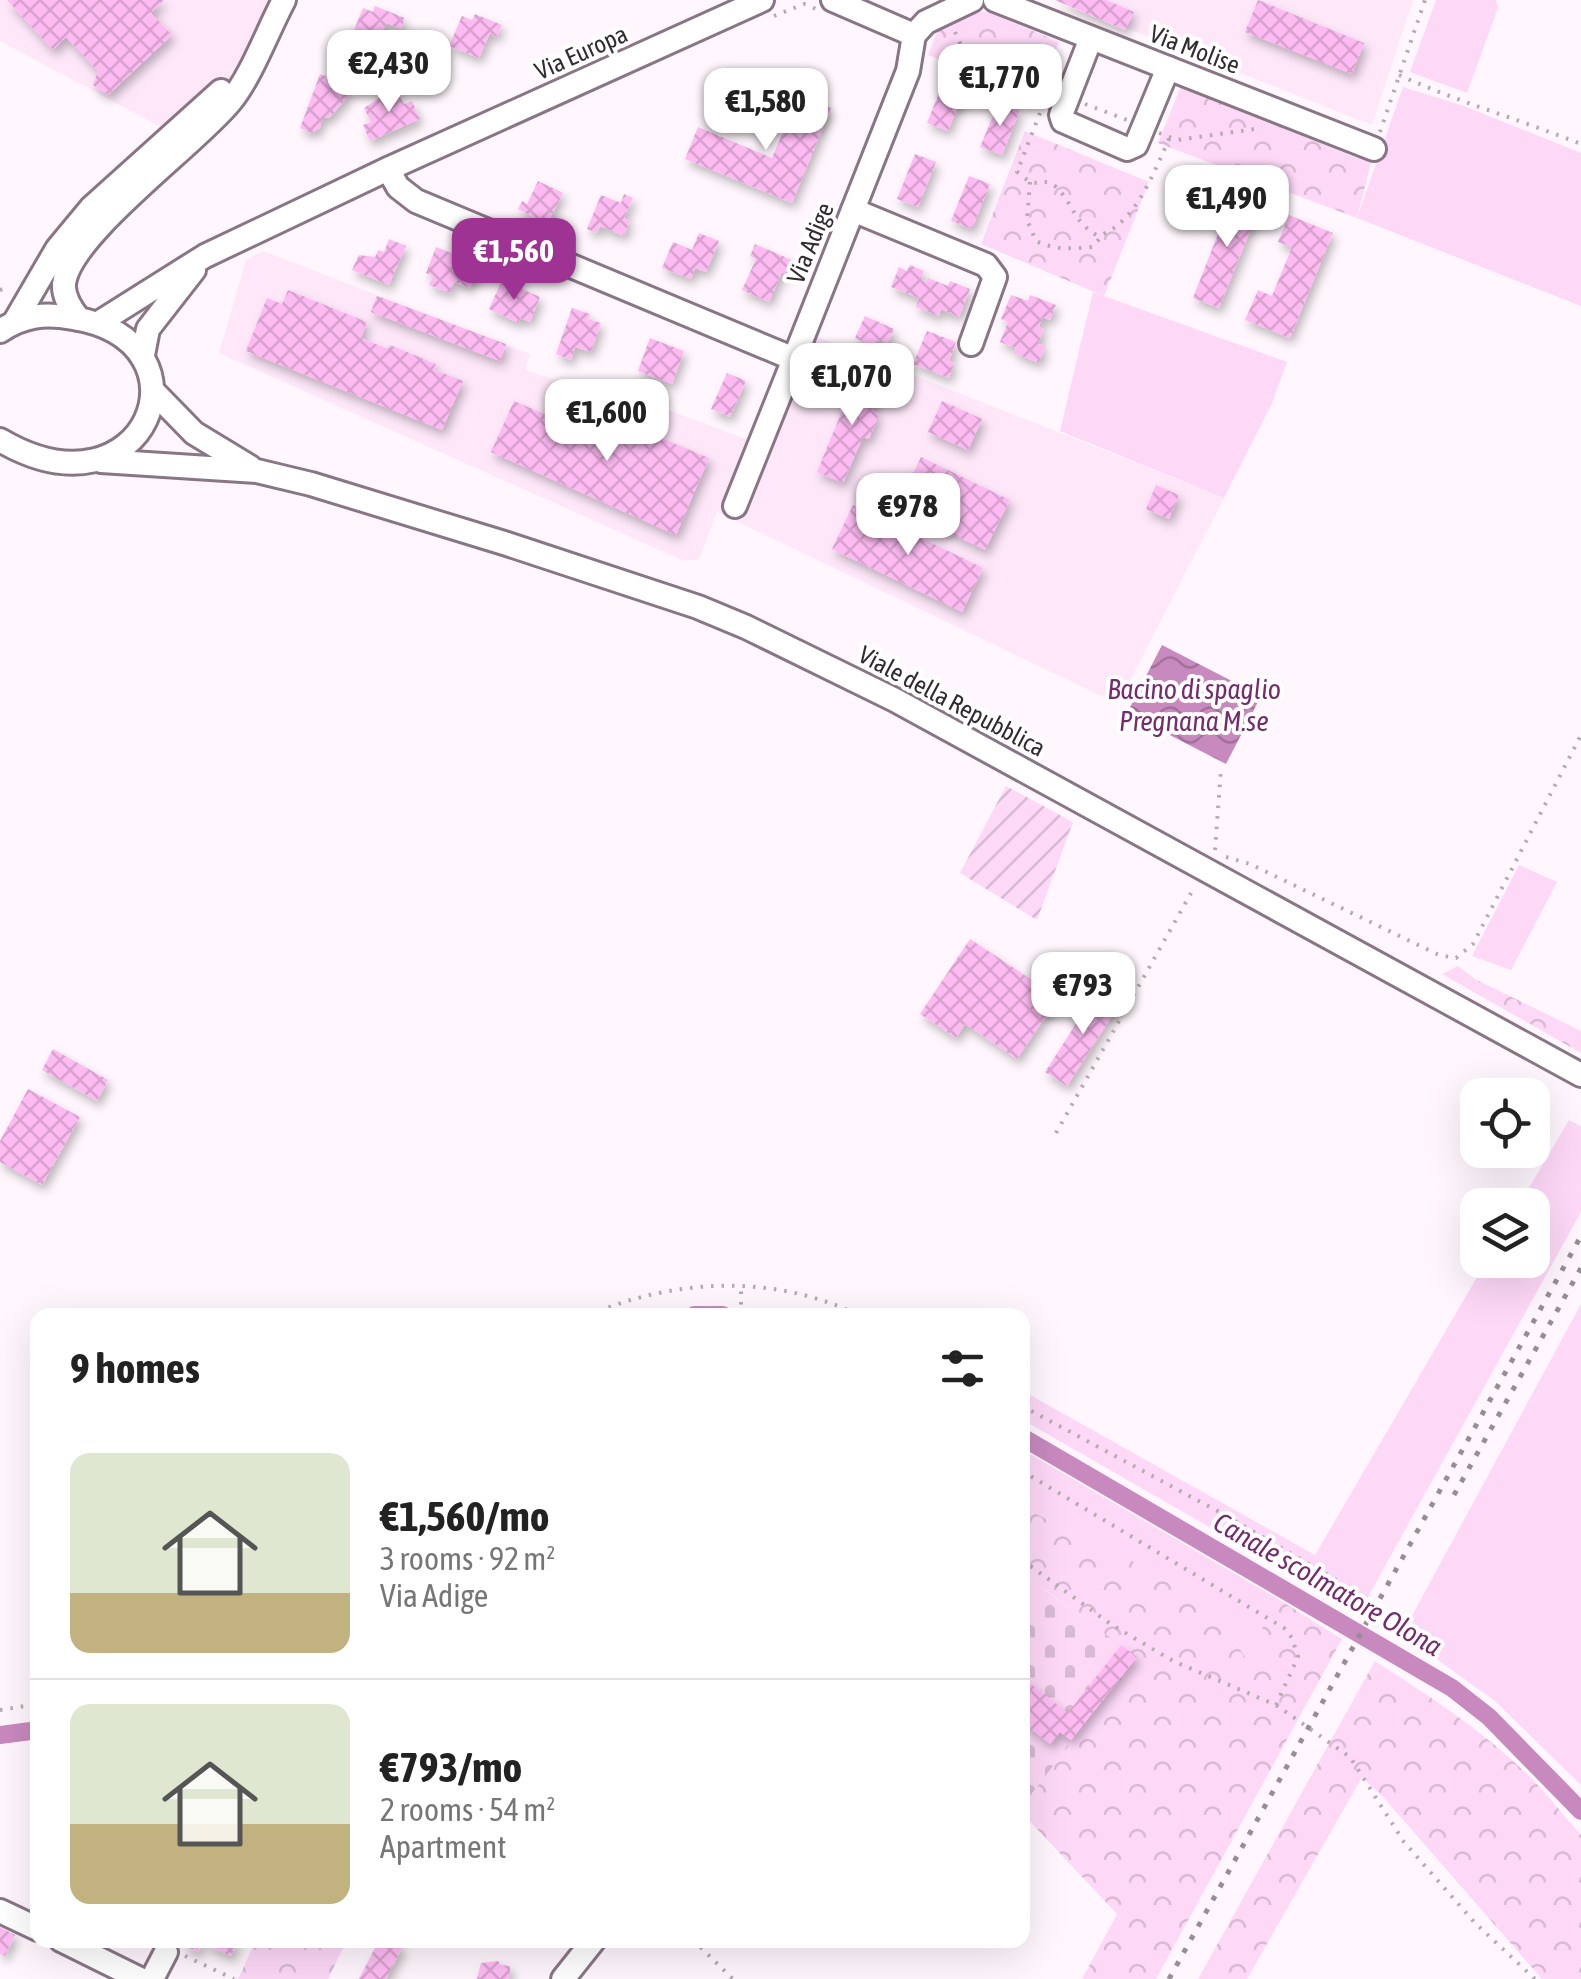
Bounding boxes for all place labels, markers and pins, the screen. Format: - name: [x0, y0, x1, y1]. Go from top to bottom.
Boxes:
- pin: €2,430: [308, 30, 470, 115]
- pin: €1,770: [919, 44, 1081, 129]
- pin: €1,580: [685, 68, 847, 153]
- pin: €1,490: [1146, 165, 1308, 250]
- pin: €1,560: [433, 218, 595, 303]
- pin: €1,070: [771, 343, 933, 428]
- pin: €1,600: [526, 379, 688, 464]
- pin: €978: [849, 473, 967, 558]
- pin: €793: [1024, 952, 1142, 1037]

